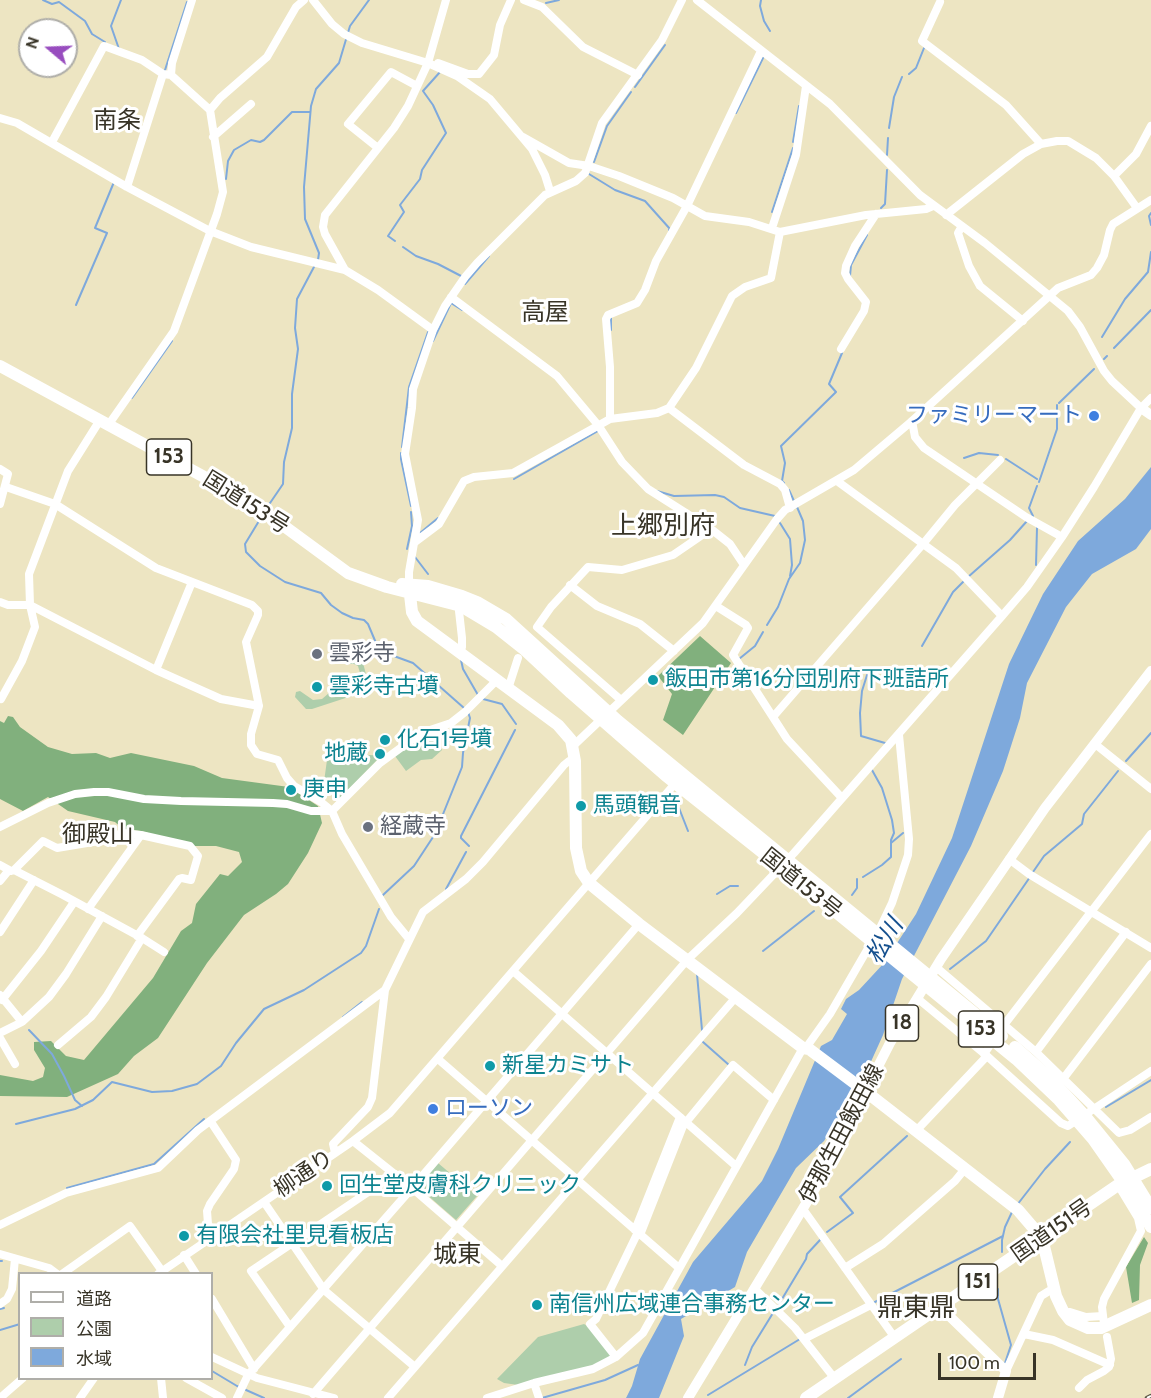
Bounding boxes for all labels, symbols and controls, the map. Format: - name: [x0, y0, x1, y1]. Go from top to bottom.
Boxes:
- north arrow: [18, 18, 78, 78]
- text: N: [22, 34, 43, 51]
- district label: 南条: [93, 107, 141, 135]
- district label: 高屋: [521, 299, 569, 327]
- place label: ファミリーマート: [906, 403, 1082, 429]
- marker: ファミリーマート: [1087, 409, 1101, 423]
- road number: 153: [146, 439, 192, 475]
- street label: 国道153号: [198, 466, 294, 540]
- district label: 上郷別府: [611, 510, 715, 542]
- place label: 雲彩寺: [329, 641, 395, 667]
- marker: 雲彩寺: [310, 647, 324, 661]
- place label: 飯田市第16分団別府下班詰所: [665, 667, 949, 693]
- marker: 飯田市第16分団別府下班詰所: [646, 673, 660, 687]
- place label: 雲彩寺古墳: [329, 674, 439, 700]
- marker: 雲彩寺古墳: [310, 680, 324, 694]
- place label: 化石1号墳: [397, 727, 492, 753]
- marker: 化石1号墳: [378, 733, 392, 747]
- place label: 地蔵: [324, 741, 368, 767]
- marker: 地蔵: [373, 747, 387, 761]
- place label: 庚申: [303, 777, 347, 803]
- marker: 庚申: [284, 783, 298, 797]
- place label: 馬頭観音: [593, 793, 681, 819]
- marker: 馬頭観音: [574, 799, 588, 813]
- place label: 経蔵寺: [380, 814, 446, 840]
- marker: 経蔵寺: [361, 820, 375, 834]
- district label: 御殿山: [62, 821, 134, 849]
- street label: 国道153号: [755, 843, 847, 925]
- water label: 松川: [860, 913, 910, 969]
- road number: 18: [886, 1005, 918, 1041]
- road number: 153: [958, 1011, 1004, 1047]
- place label: 新星カミサト: [502, 1053, 634, 1079]
- marker: 新星カミサト: [483, 1059, 497, 1073]
- street label: 伊那生田飯田線: [794, 1060, 890, 1208]
- place label: ローソン: [445, 1096, 533, 1122]
- marker: ローソン: [426, 1102, 440, 1116]
- street label: 柳通り: [269, 1145, 339, 1203]
- place label: 回生堂皮膚科クリニック: [339, 1173, 581, 1199]
- marker: 回生堂皮膚科クリニック: [320, 1179, 334, 1193]
- street label: 国道151号: [1007, 1194, 1097, 1268]
- place label: 有限会社里見看板店: [196, 1223, 394, 1249]
- marker: 有限会社里見看板店: [177, 1229, 191, 1243]
- district label: 城東: [433, 1241, 481, 1269]
- road number: 151: [958, 1264, 998, 1300]
- legend: [18, 1272, 213, 1380]
- text: 道路: [76, 1288, 112, 1310]
- place label: 南信州広域連合事務センター: [549, 1292, 835, 1318]
- district label: 鼎東鼎: [877, 1292, 955, 1324]
- marker: 南信州広域連合事務センター: [530, 1298, 544, 1312]
- text: 公園: [76, 1318, 112, 1340]
- scale bar: [941, 1341, 1038, 1379]
- text: 水域: [76, 1348, 112, 1370]
- text: 100 m: [949, 1352, 1000, 1374]

